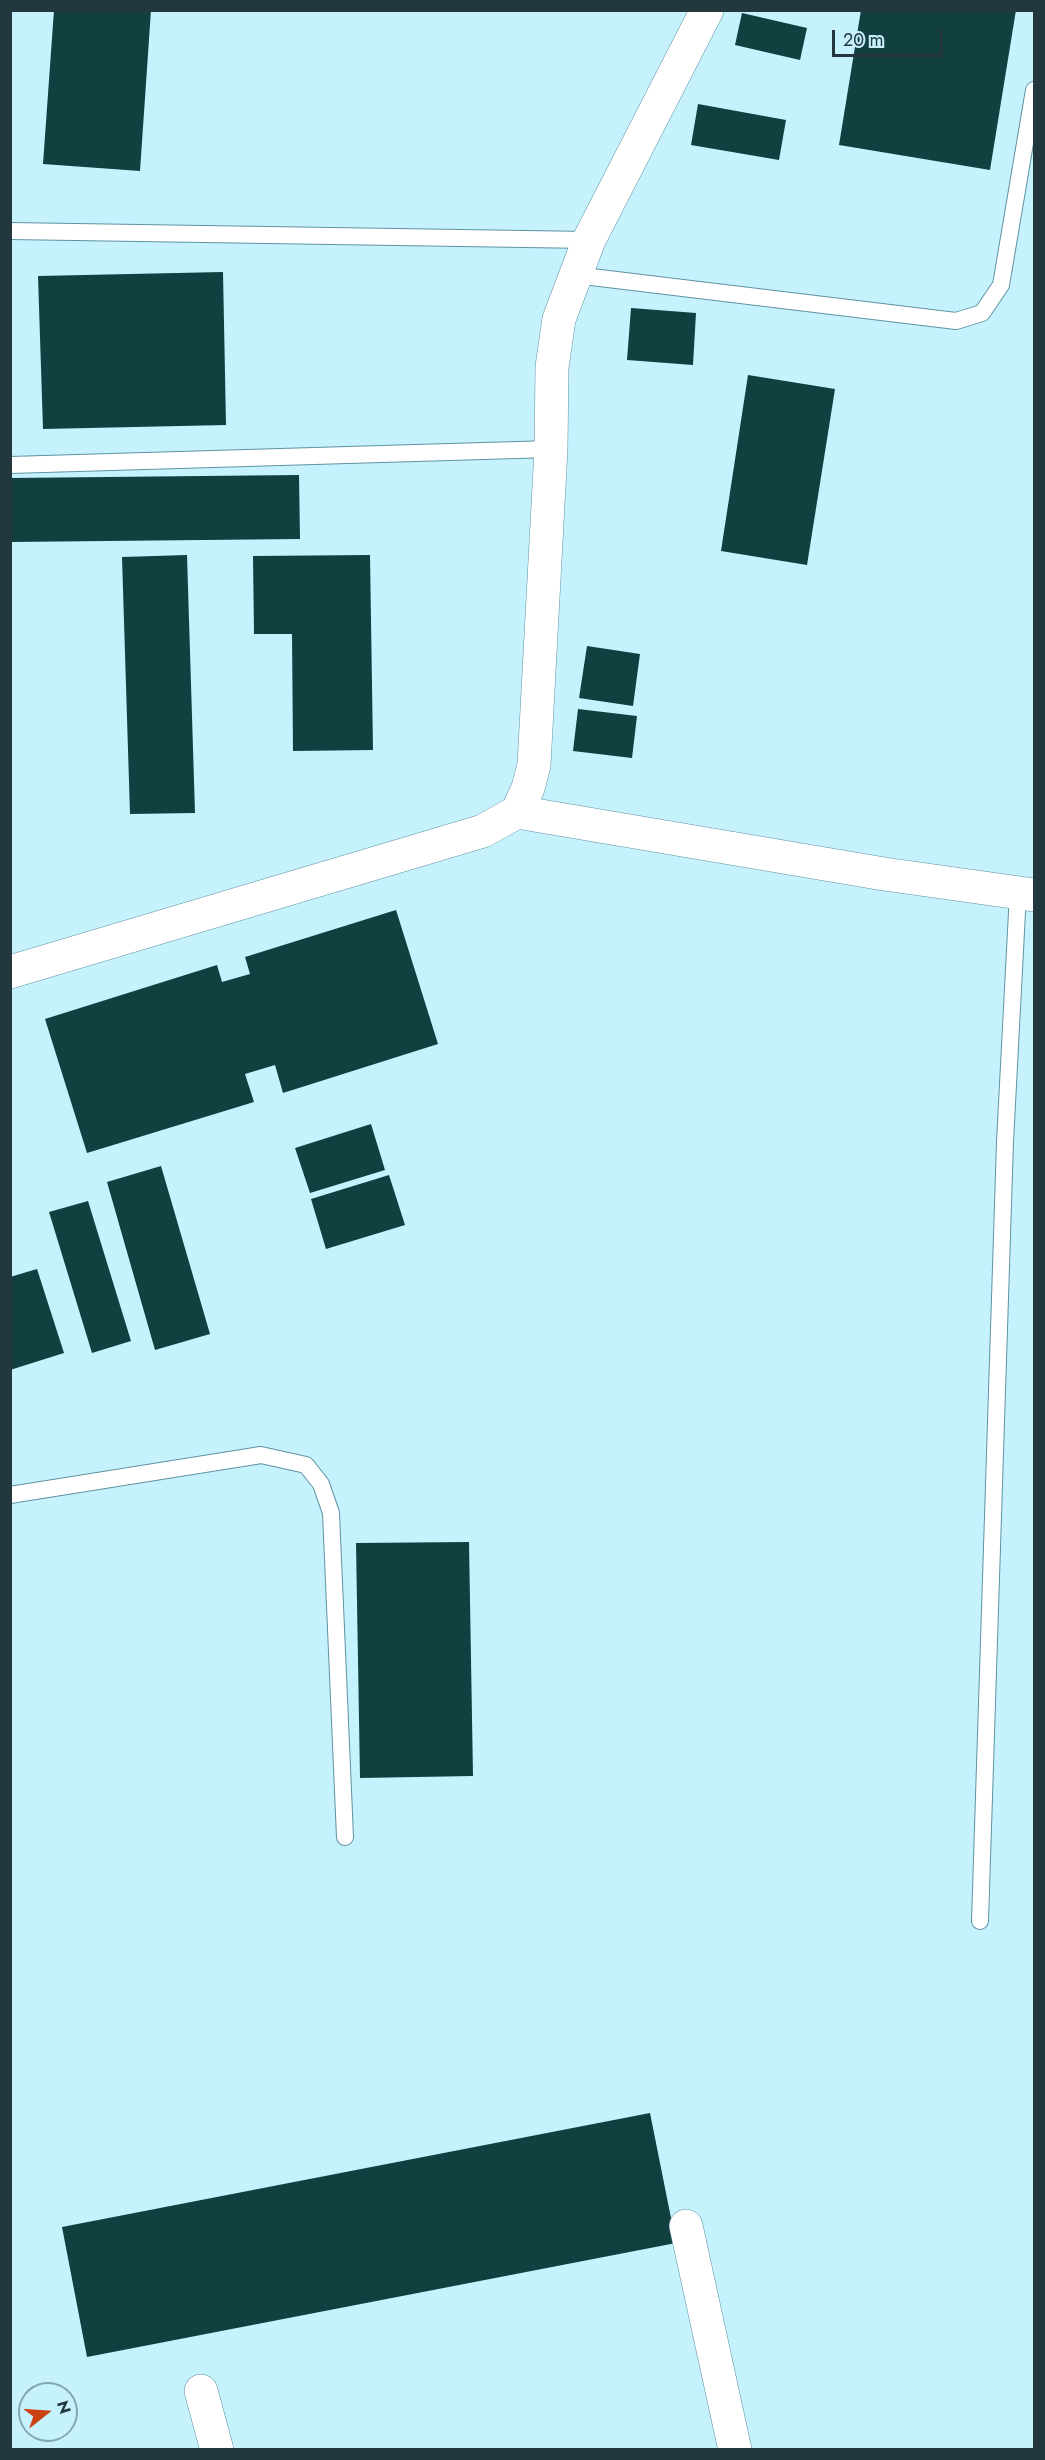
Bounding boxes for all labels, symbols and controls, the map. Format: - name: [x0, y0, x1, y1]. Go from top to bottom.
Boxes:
- scale bar: [835, 18, 946, 56]
- text: 20 m: [843, 27, 883, 53]
- north arrow: [18, 2382, 78, 2442]
- text: N: [51, 2398, 77, 2417]

